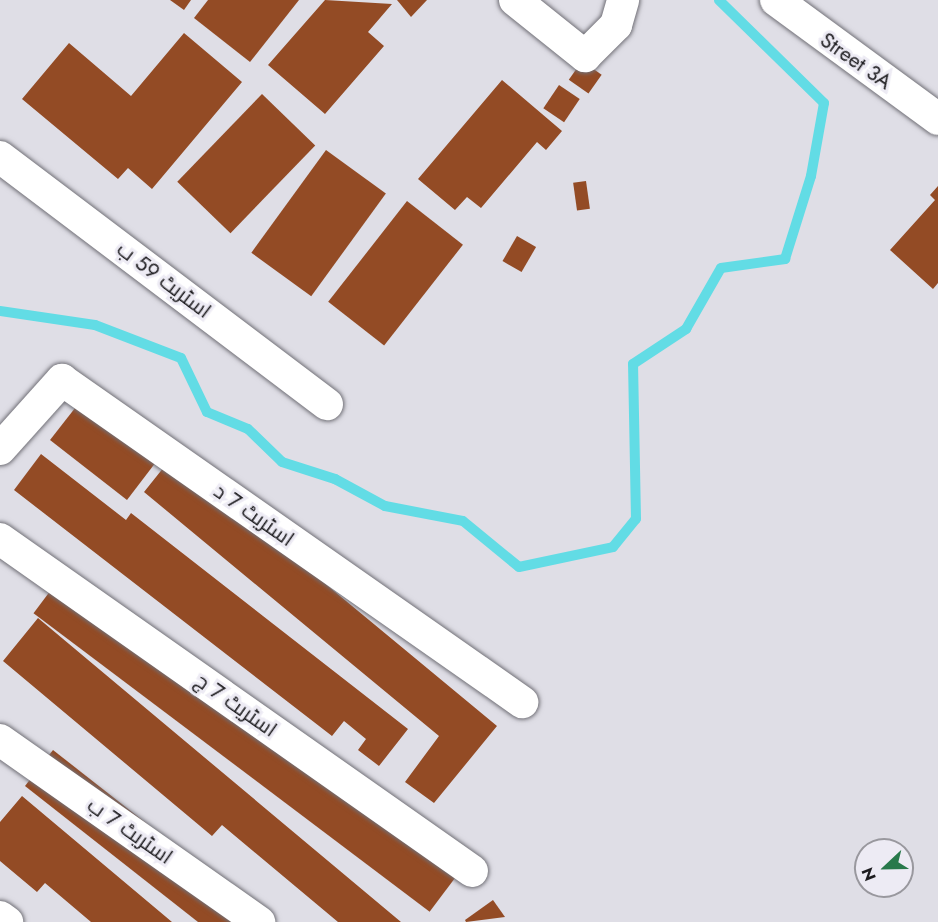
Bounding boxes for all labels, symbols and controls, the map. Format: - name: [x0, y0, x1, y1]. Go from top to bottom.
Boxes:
- street label: Street 3A: [815, 27, 897, 95]
- street label: اسٹریٹ 59 ب: [112, 236, 216, 324]
- street label: اسٹریٹ 7 د: [209, 478, 299, 552]
- street label: اسٹریٹ 7 ج: [190, 668, 282, 742]
- street label: اسٹریٹ 7 ب: [82, 792, 178, 870]
- north arrow: [854, 838, 914, 898]
- text: N: [856, 864, 882, 884]

